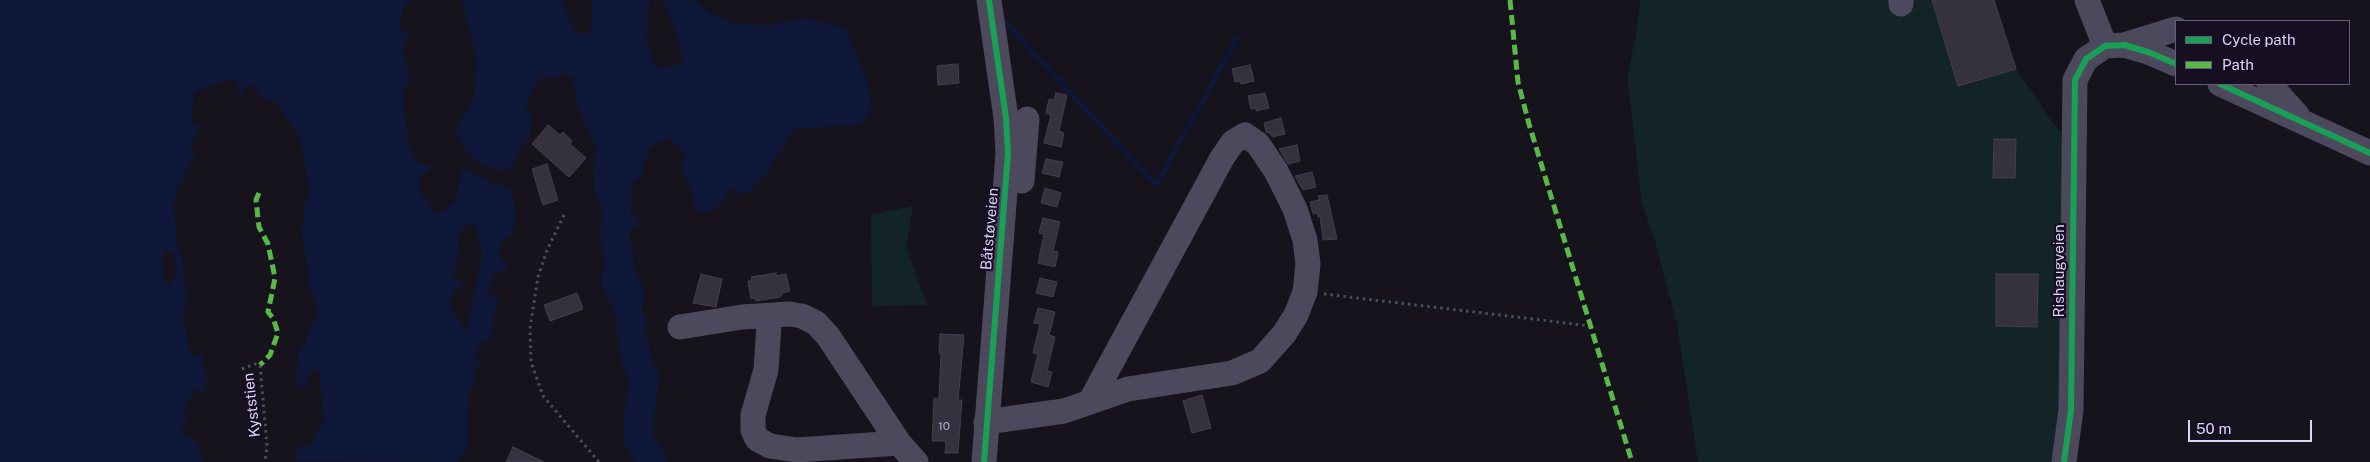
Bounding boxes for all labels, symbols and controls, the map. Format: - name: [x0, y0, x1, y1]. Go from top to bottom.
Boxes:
- legend: [2175, 20, 2350, 85]
- text: Cycle path: [2222, 31, 2296, 48]
- text: Path: [2222, 56, 2254, 73]
- street label: Båtstøveien: [977, 187, 1003, 271]
- street label: Rishaugveien: [2050, 224, 2068, 318]
- street label: Kyststien: [240, 372, 264, 438]
- scale bar: [2190, 410, 2314, 442]
- house number: 10: [938, 419, 950, 433]
- text: 50 m: [2196, 420, 2231, 437]

